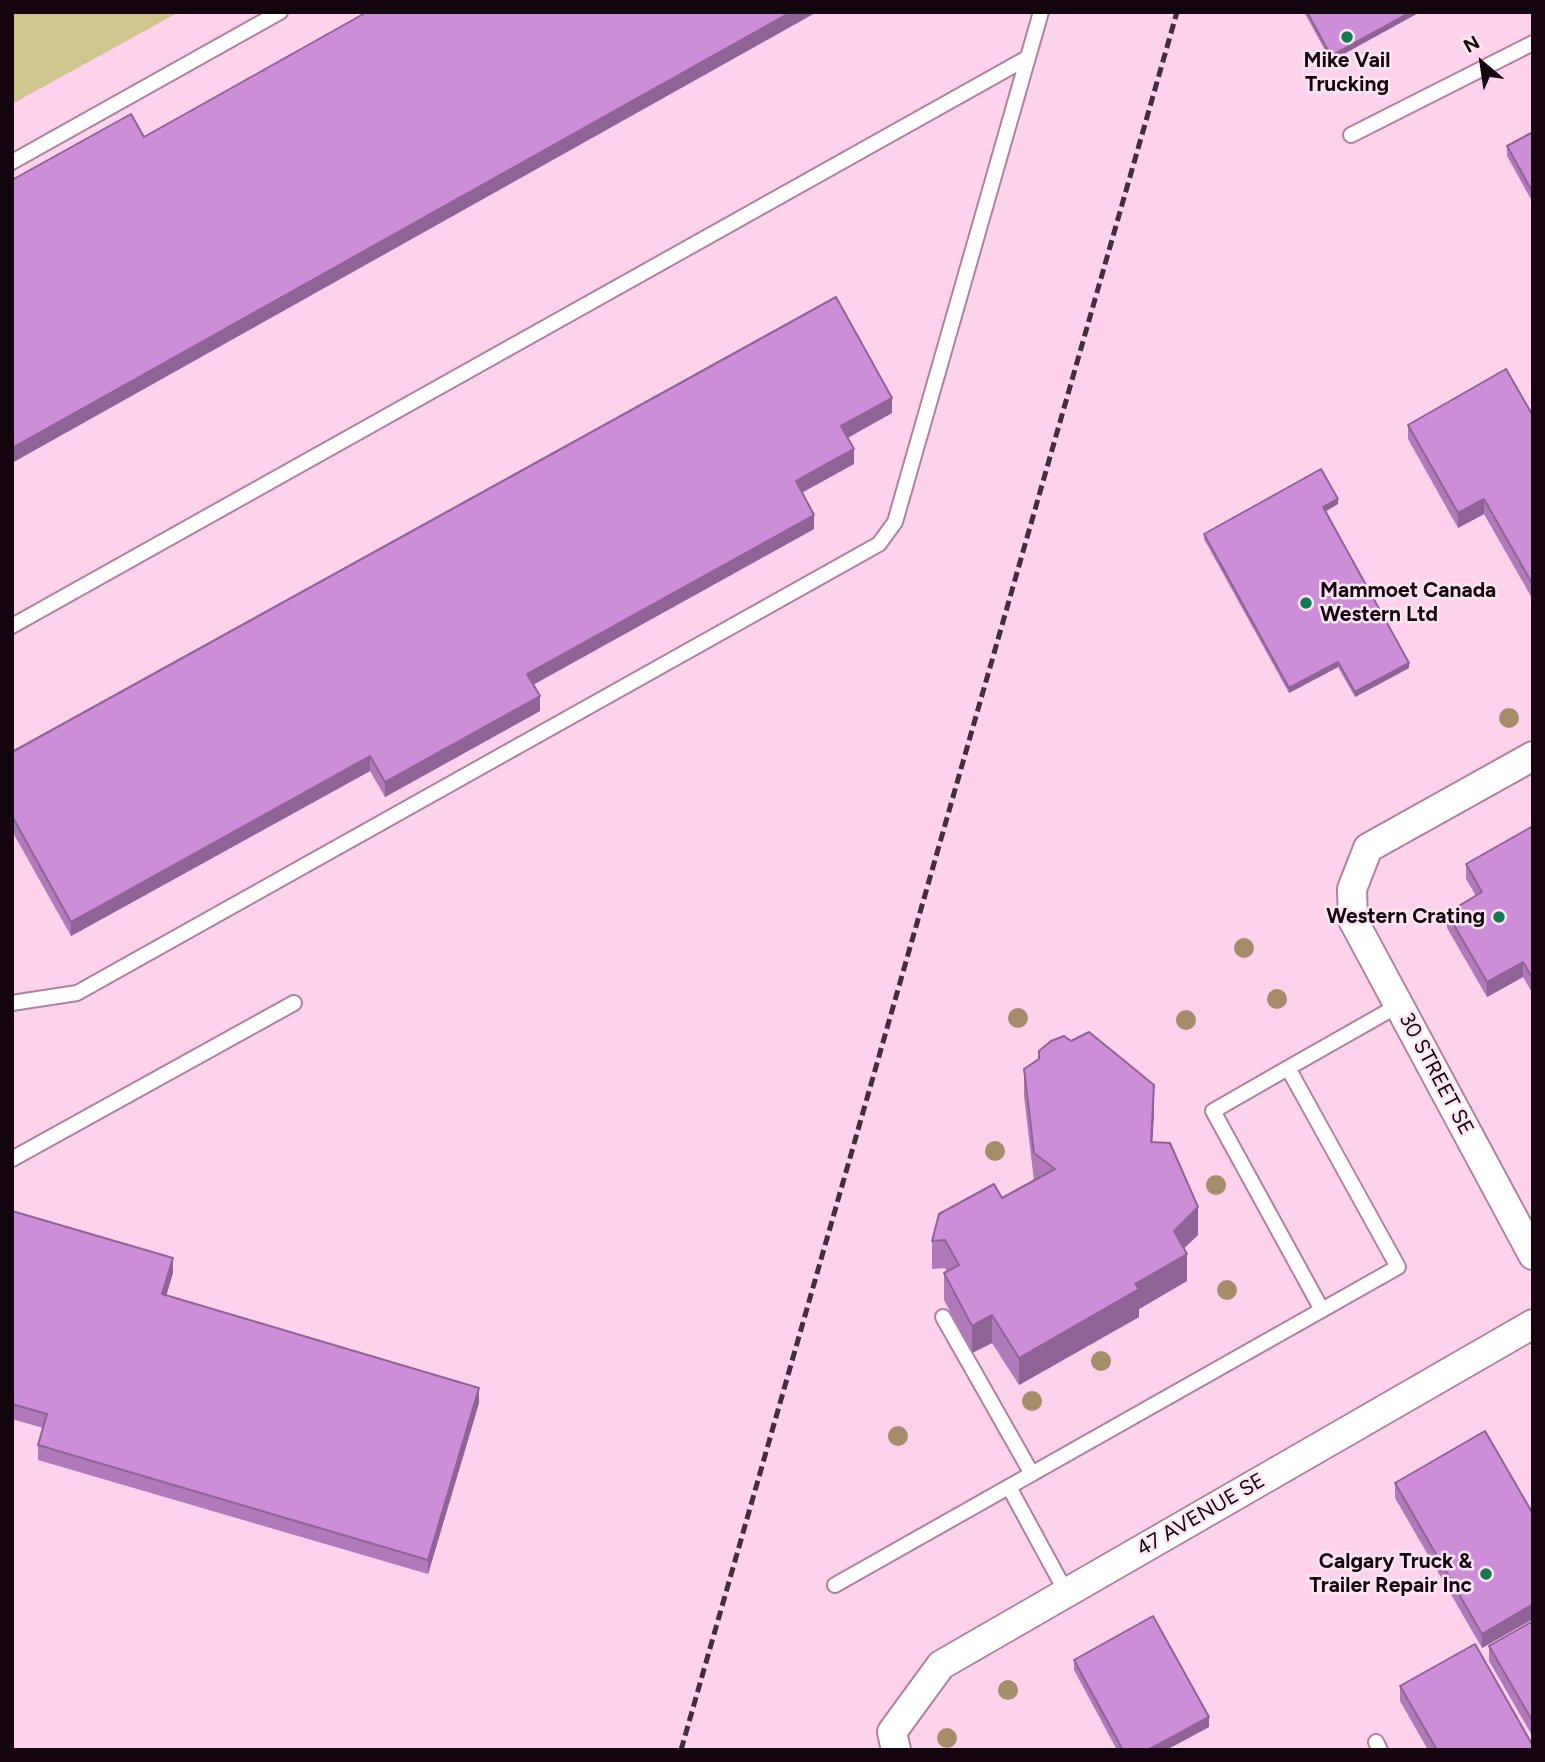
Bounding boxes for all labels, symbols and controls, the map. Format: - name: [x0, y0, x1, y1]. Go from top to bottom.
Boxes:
- north arrow: [1447, 28, 1517, 98]
- marker: Mike Vail Trucking: [1339, 29, 1355, 45]
- text: N: [1460, 31, 1484, 58]
- place label: Mike Vail Trucking: [1303, 48, 1391, 98]
- place label: Mammoet Canada Western Ltd: [1320, 578, 1496, 628]
- marker: Mammoet Canada Western Ltd: [1298, 595, 1314, 611]
- place label: Western Crating: [1326, 904, 1485, 930]
- marker: Western Crating: [1491, 909, 1507, 925]
- street label: 30 STREET SE: [1393, 1009, 1479, 1139]
- street label: 47 AVENUE SE: [1132, 1468, 1270, 1562]
- place label: Calgary Truck & Trailer Repair Inc: [1309, 1549, 1472, 1599]
- marker: Calgary Truck & Trailer Repair Inc: [1478, 1566, 1494, 1582]

